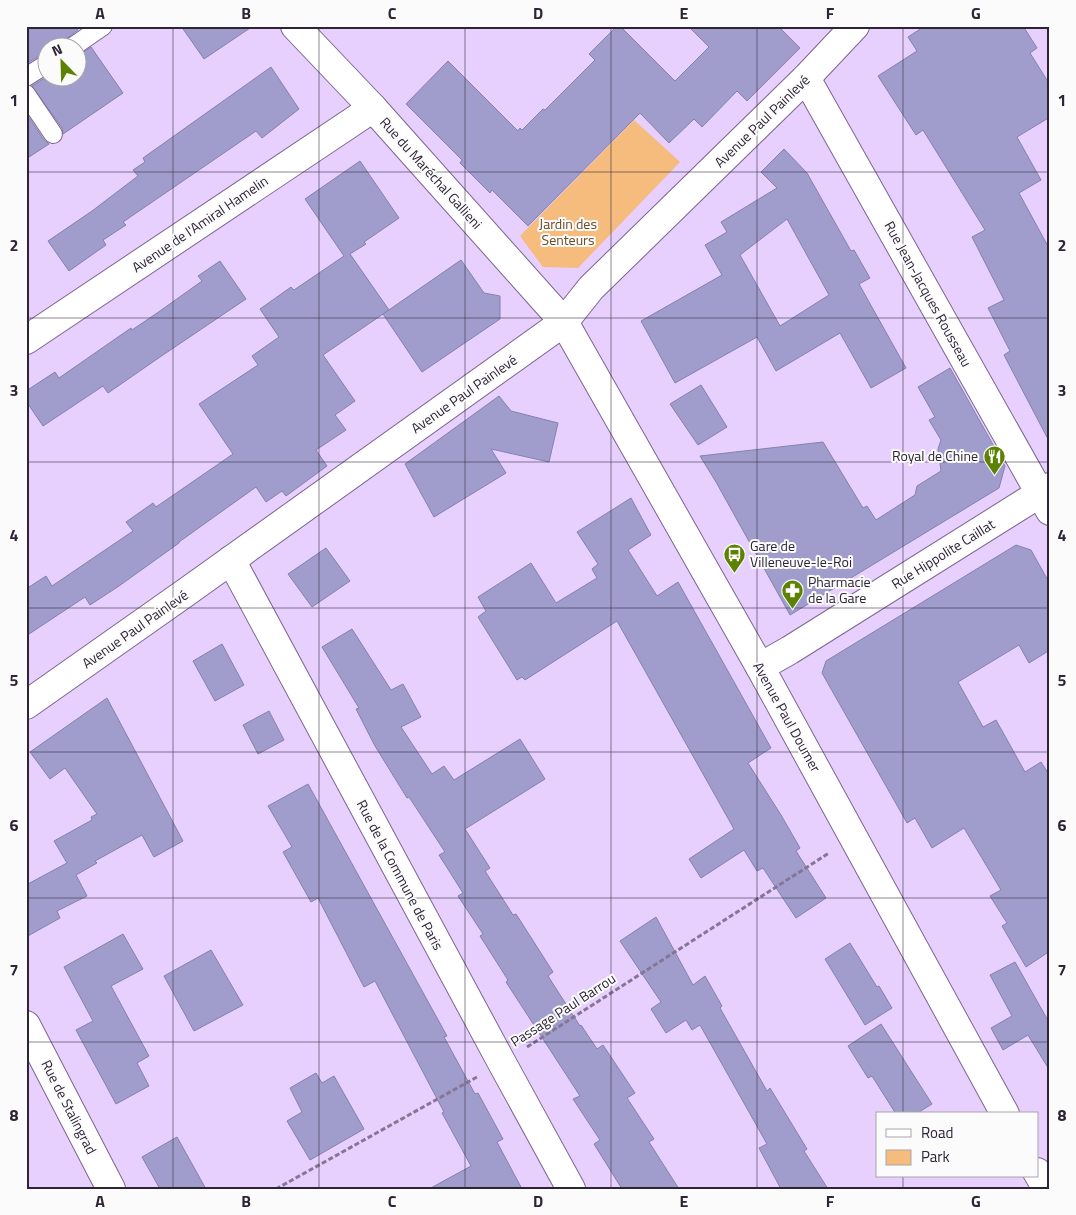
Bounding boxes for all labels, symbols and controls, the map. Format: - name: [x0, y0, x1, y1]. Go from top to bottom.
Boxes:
- text: A: [95, 1, 105, 25]
- text: B: [241, 1, 251, 25]
- text: C: [388, 1, 397, 25]
- text: D: [533, 1, 543, 25]
- text: E: [680, 1, 689, 25]
- text: F: [826, 1, 835, 25]
- text: G: [971, 1, 981, 25]
- north arrow: [38, 38, 88, 88]
- text: N: [48, 38, 65, 61]
- street label: Avenue Paul Painlevé: [709, 69, 814, 172]
- text: 1: [10, 88, 18, 112]
- text: 1: [1058, 88, 1066, 112]
- street label: Rue du Maréchal Gallieni: [375, 112, 487, 233]
- street label: Avenue de l'Amiral Hamelin: [127, 170, 272, 277]
- park label: Jardin des Senteurs: [539, 213, 597, 250]
- street label: Rue Jean-Jacques Rousseau: [880, 217, 977, 371]
- text: 2: [10, 233, 18, 257]
- text: 2: [1058, 233, 1066, 257]
- street label: Avenue Paul Painlevé: [406, 349, 521, 438]
- text: 3: [10, 378, 18, 402]
- text: 3: [1058, 378, 1066, 402]
- restaurant icon: Royal de Chine: [982, 444, 1006, 475]
- place label: Royal de Chine: [892, 445, 978, 466]
- street label: Rue Hippolite Caillat: [887, 513, 999, 594]
- text: 4: [10, 523, 19, 547]
- text: 4: [1058, 523, 1067, 547]
- place label: Gare de Villeneuve-le-Roi: [750, 535, 852, 572]
- bus stop icon: Gare de Villeneuve-le-Roi: [722, 542, 746, 573]
- place label: Pharmacie de la Gare: [808, 571, 871, 608]
- pharmacy icon: Pharmacie de la Gare: [780, 578, 804, 609]
- street label: Avenue Paul Painlevé: [77, 584, 192, 673]
- street label: Avenue Paul Doumer: [748, 658, 827, 776]
- text: 5: [10, 668, 19, 692]
- text: 5: [1058, 668, 1067, 692]
- street label: Rue de la Commune de Paris: [352, 796, 449, 954]
- text: 6: [10, 813, 19, 837]
- text: 6: [1058, 813, 1067, 837]
- text: 7: [10, 958, 18, 982]
- text: 7: [1058, 958, 1066, 982]
- street label: Passage Paul Barrou: [506, 968, 619, 1052]
- street label: Rue de Stalingrad: [37, 1056, 102, 1158]
- text: 8: [10, 1103, 19, 1127]
- text: 8: [1058, 1103, 1067, 1127]
- legend: [876, 1112, 1038, 1178]
- text: Road: [921, 1121, 953, 1144]
- text: Park: [921, 1145, 950, 1168]
- text: A: [95, 1189, 105, 1213]
- text: B: [241, 1189, 251, 1213]
- text: C: [388, 1189, 397, 1213]
- text: D: [533, 1189, 543, 1213]
- text: E: [680, 1189, 689, 1213]
- text: F: [826, 1189, 835, 1213]
- text: G: [971, 1189, 981, 1213]

